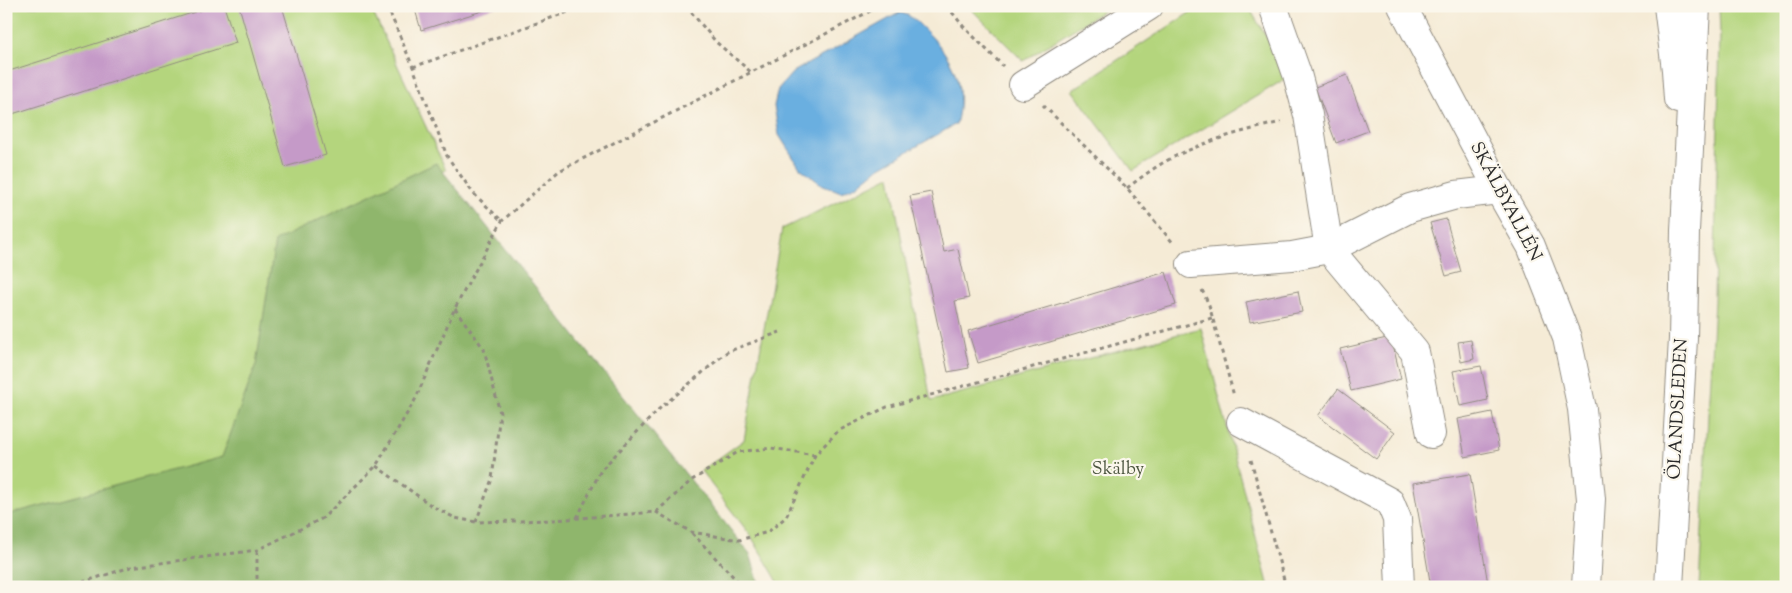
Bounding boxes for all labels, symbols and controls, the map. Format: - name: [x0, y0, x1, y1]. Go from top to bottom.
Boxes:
- street label: SKÄLBYALLÉN: [1463, 138, 1547, 266]
- street label: ÖLANDSLEDEN: [1662, 338, 1696, 480]
- park label: Skälby: [1092, 457, 1144, 483]

